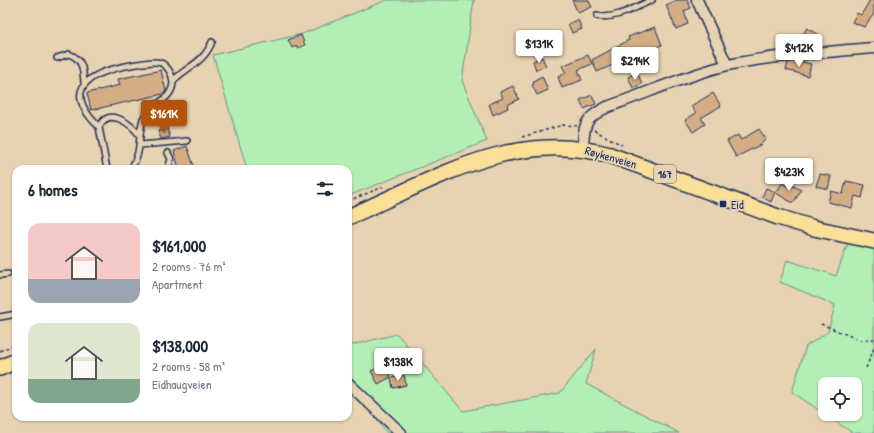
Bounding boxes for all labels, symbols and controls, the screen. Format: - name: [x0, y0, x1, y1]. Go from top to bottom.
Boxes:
- pin: $131K: [511, 30, 567, 64]
- text: $131K: [525, 34, 553, 52]
- pin: $412K: [771, 34, 827, 68]
- text: $412K: [784, 38, 814, 56]
- pin: $214K: [607, 47, 663, 81]
- text: $214K: [620, 51, 650, 69]
- pin: $161K: [136, 100, 192, 134]
- text: $161K: [150, 104, 178, 122]
- street label: Røykenveien: [583, 141, 639, 173]
- pin: $423K: [761, 158, 817, 192]
- text: $423K: [774, 162, 804, 180]
- road number: 167: [654, 165, 676, 183]
- text: 6 homes: [28, 178, 78, 201]
- icon: filters: [314, 178, 336, 200]
- place label: Eid: [731, 196, 744, 213]
- marker: Eid: [718, 199, 728, 209]
- text: $161,000: [152, 234, 206, 257]
- icon: home: [60, 239, 108, 287]
- text: 2 rooms · 76 m²: [152, 257, 225, 275]
- text: Apartment: [152, 275, 203, 293]
- text: $138,000: [152, 334, 208, 357]
- icon: home: [60, 339, 108, 387]
- pin: $138K: [370, 348, 426, 382]
- text: $138K: [383, 352, 413, 370]
- text: 2 rooms · 58 m²: [152, 357, 225, 375]
- text: Eidhaugveien: [152, 375, 212, 393]
- map controls: [818, 377, 862, 421]
- button: locate: [818, 377, 862, 421]

